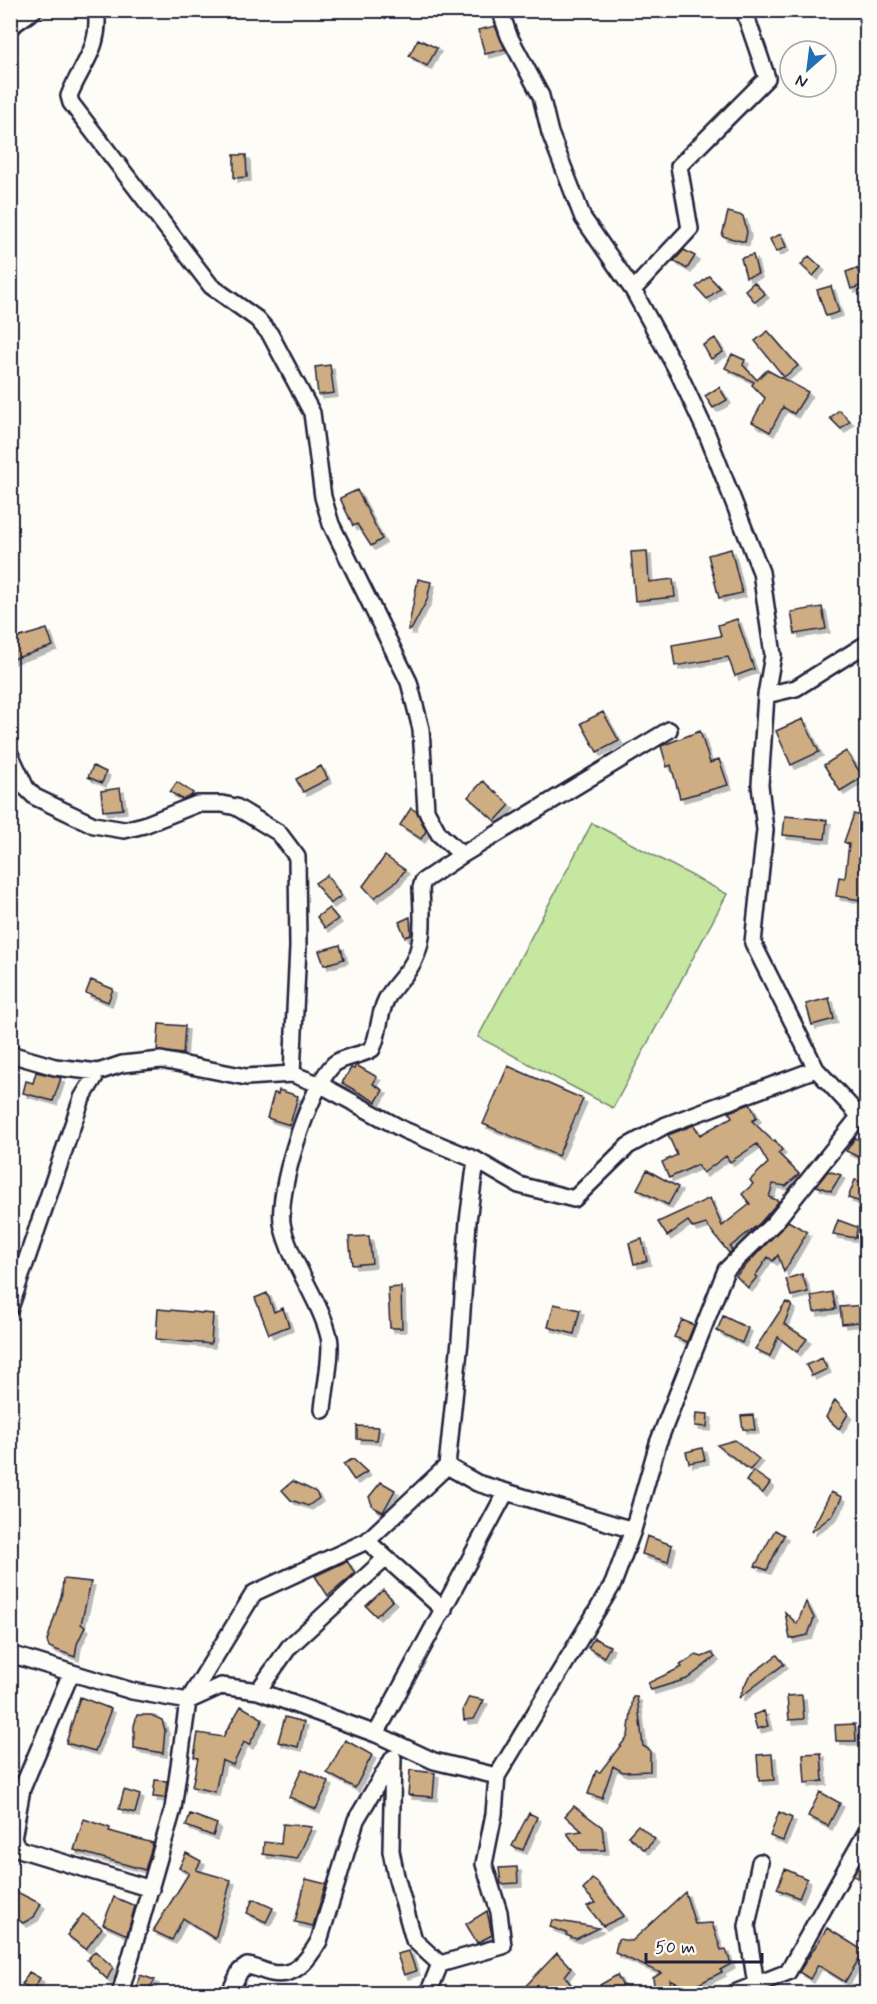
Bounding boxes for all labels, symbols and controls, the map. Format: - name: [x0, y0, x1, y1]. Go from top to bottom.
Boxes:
- north arrow: [778, 39, 838, 99]
- text: N: [792, 69, 811, 93]
- scale bar: [646, 1926, 762, 1964]
- text: 50 m: [655, 1936, 695, 1960]

